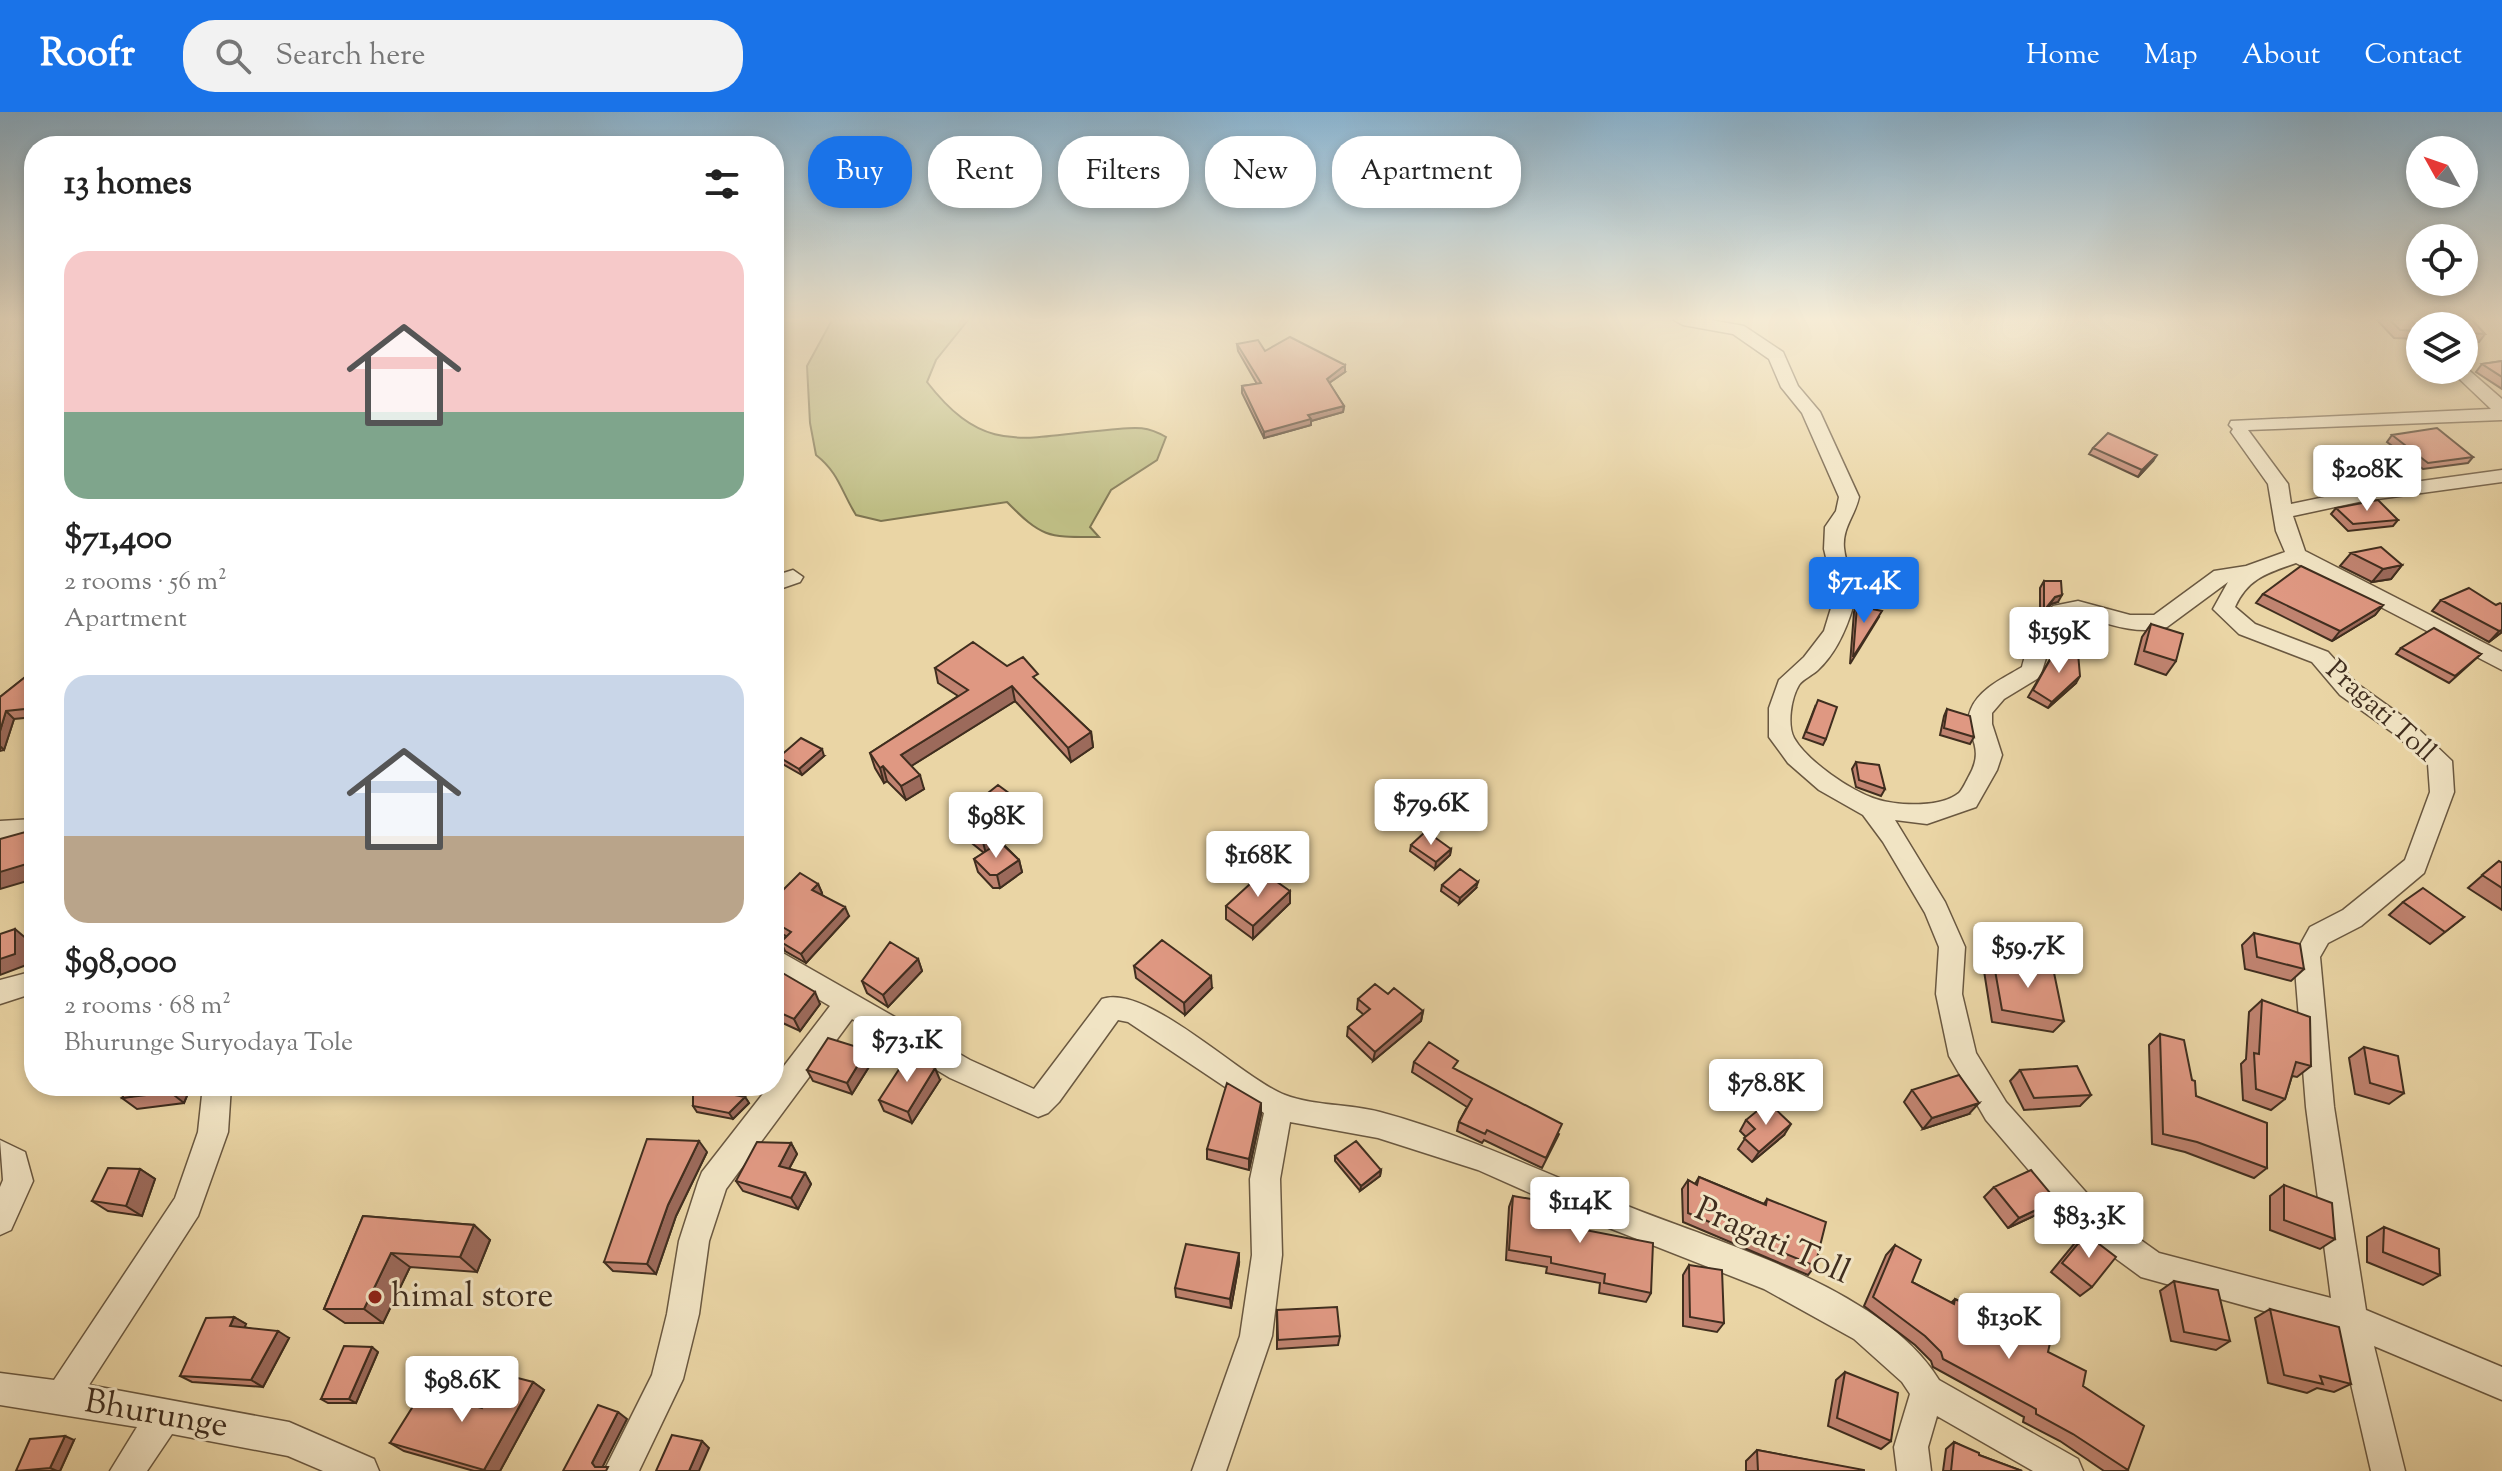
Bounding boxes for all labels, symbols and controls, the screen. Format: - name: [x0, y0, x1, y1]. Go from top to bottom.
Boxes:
- search box: [183, 20, 743, 92]
- text: Roofr: [40, 29, 135, 83]
- icon: search: [211, 34, 255, 78]
- text: Search here: [275, 35, 426, 78]
- text: Home: [2026, 36, 2100, 76]
- text: Map: [2144, 36, 2198, 76]
- text: About: [2242, 36, 2320, 76]
- text: Contact: [2364, 36, 2462, 76]
- chip: Buy: [808, 136, 912, 208]
- chip: Rent: [928, 136, 1042, 208]
- chip: Filters: [1058, 136, 1189, 208]
- chip: New: [1205, 136, 1316, 208]
- chip: Apartment: [1332, 136, 1521, 208]
- north arrow: [2406, 136, 2478, 208]
- map controls: [2406, 136, 2478, 384]
- text: 13 homes: [64, 160, 192, 209]
- icon: filters: [700, 162, 744, 206]
- button: locate: [2406, 224, 2478, 296]
- icon: home: [332, 303, 476, 447]
- button: layers: [2406, 312, 2478, 384]
- pin: $208K: [2311, 445, 2423, 513]
- text: $208K: [2331, 452, 2403, 489]
- text: $71,400: [64, 515, 172, 564]
- pin: $71.4K: [1799, 557, 1929, 625]
- text: 2 rooms · 56 m²: [64, 564, 227, 601]
- text: $71.4K: [1827, 564, 1901, 601]
- text: Apartment: [64, 601, 187, 638]
- pin: $159K: [2003, 607, 2115, 675]
- text: $159K: [2027, 614, 2091, 651]
- street label: Pragati Toll: [2316, 652, 2444, 773]
- icon: home: [332, 727, 476, 871]
- pin: $79.6K: [1366, 779, 1496, 847]
- text: $79.6K: [1393, 786, 1469, 823]
- pin: $98K: [949, 792, 1043, 860]
- text: $98K: [967, 799, 1025, 836]
- pin: $168K: [1202, 831, 1314, 899]
- text: $168K: [1224, 838, 1292, 875]
- pin: $59.7K: [1963, 922, 2093, 990]
- text: $59.7K: [1991, 929, 2065, 966]
- text: $98,000: [64, 939, 177, 988]
- text: 2 rooms · 68 m²: [64, 988, 231, 1025]
- pin: $73.1K: [842, 1016, 972, 1084]
- text: $73.1K: [871, 1023, 943, 1060]
- text: Bhurunge Suryodaya Tole: [64, 1025, 353, 1062]
- pin: $78.8K: [1701, 1059, 1831, 1127]
- text: $78.8K: [1727, 1066, 1805, 1103]
- pin: $114K: [1524, 1177, 1636, 1245]
- text: $114K: [1548, 1184, 1612, 1221]
- street label: Pragati Toll: [1686, 1186, 1858, 1298]
- pin: $83.3K: [2024, 1192, 2154, 1260]
- text: $83.3K: [2052, 1199, 2126, 1236]
- place label: himal store: [391, 1273, 553, 1322]
- marker: himal store: [366, 1288, 384, 1306]
- pin: $130K: [1953, 1293, 2065, 1361]
- text: $130K: [1976, 1300, 2042, 1337]
- pin: $98.6K: [397, 1356, 527, 1424]
- text: $98.6K: [423, 1363, 501, 1400]
- street label: Bhurunge: [80, 1378, 232, 1452]

